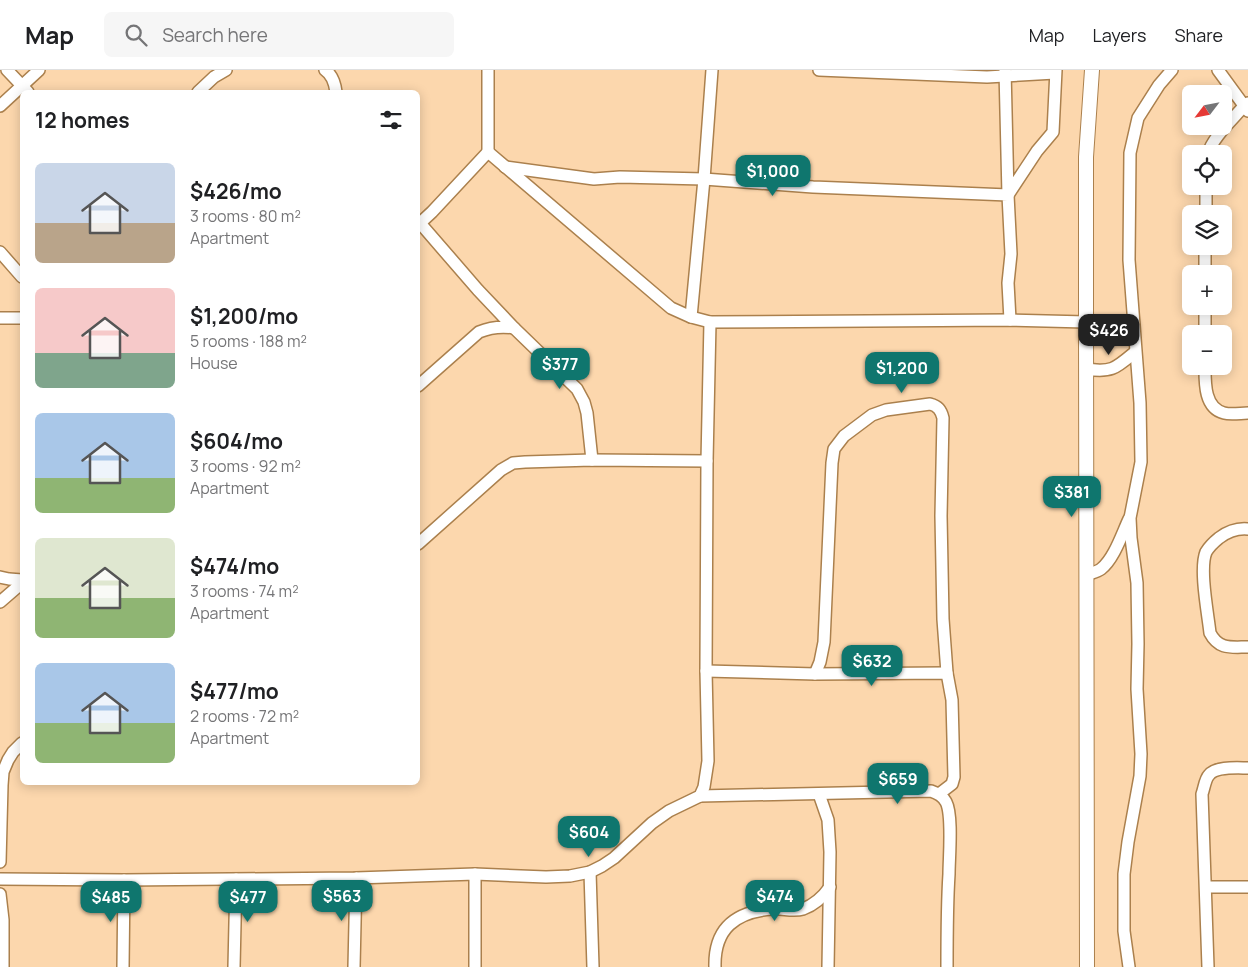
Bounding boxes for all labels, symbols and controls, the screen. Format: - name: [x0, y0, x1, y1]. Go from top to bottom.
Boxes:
- search box: [104, 12, 454, 57]
- text: Map: [25, 18, 74, 51]
- icon: search: [122, 21, 150, 49]
- text: Search here: [162, 22, 268, 48]
- text: Map: [1029, 23, 1064, 47]
- text: Layers: [1092, 23, 1146, 47]
- text: Share: [1174, 23, 1223, 47]
- north arrow: [1182, 85, 1232, 135]
- map controls: [1182, 85, 1232, 375]
- text: 12 homes: [35, 106, 130, 134]
- icon: filters: [377, 106, 405, 134]
- button: locate: [1182, 145, 1232, 195]
- pin: $1,000: [732, 154, 814, 197]
- text: $1,000: [747, 160, 799, 182]
- text: $426/mo: [190, 177, 282, 205]
- icon: home: [75, 183, 135, 243]
- text: 3 rooms · 80 m²: [190, 205, 301, 227]
- button: layers: [1182, 205, 1232, 255]
- text: Apartment: [190, 227, 269, 249]
- button: +: [1182, 265, 1232, 315]
- text: $1,200/mo: [190, 302, 298, 330]
- icon: home: [75, 308, 135, 368]
- pin: $426: [1079, 314, 1139, 356]
- text: $426: [1089, 319, 1129, 341]
- button: −: [1182, 325, 1232, 375]
- text: 5 rooms · 188 m²: [190, 330, 307, 352]
- pin: $377: [530, 348, 590, 390]
- text: House: [190, 352, 238, 374]
- pin: $1,200: [861, 352, 943, 394]
- text: $377: [542, 353, 578, 375]
- text: $1,200: [876, 357, 928, 379]
- text: $604/mo: [190, 427, 283, 455]
- icon: home: [75, 433, 135, 493]
- text: 3 rooms · 92 m²: [190, 455, 301, 477]
- pin: $381: [1042, 476, 1102, 518]
- text: Apartment: [190, 477, 269, 499]
- text: $381: [1054, 481, 1090, 503]
- text: $474/mo: [190, 552, 279, 580]
- icon: home: [75, 558, 135, 618]
- text: 3 rooms · 74 m²: [190, 580, 299, 602]
- text: Apartment: [190, 602, 269, 624]
- pin: $632: [842, 644, 902, 687]
- text: $632: [853, 650, 891, 672]
- text: $477/mo: [190, 677, 279, 705]
- icon: home: [75, 683, 135, 743]
- text: 2 rooms · 72 m²: [190, 705, 299, 727]
- text: Apartment: [190, 727, 269, 749]
- pin: $659: [868, 762, 928, 805]
- text: $659: [878, 768, 918, 790]
- pin: $604: [559, 816, 619, 858]
- text: $604: [569, 821, 609, 843]
- pin: $485: [81, 880, 141, 923]
- pin: $477: [218, 880, 278, 923]
- pin: $563: [312, 880, 372, 922]
- pin: $474: [745, 880, 805, 922]
- text: $563: [323, 885, 361, 907]
- text: $474: [756, 885, 794, 907]
- text: $485: [92, 886, 130, 908]
- text: $477: [230, 886, 266, 908]

